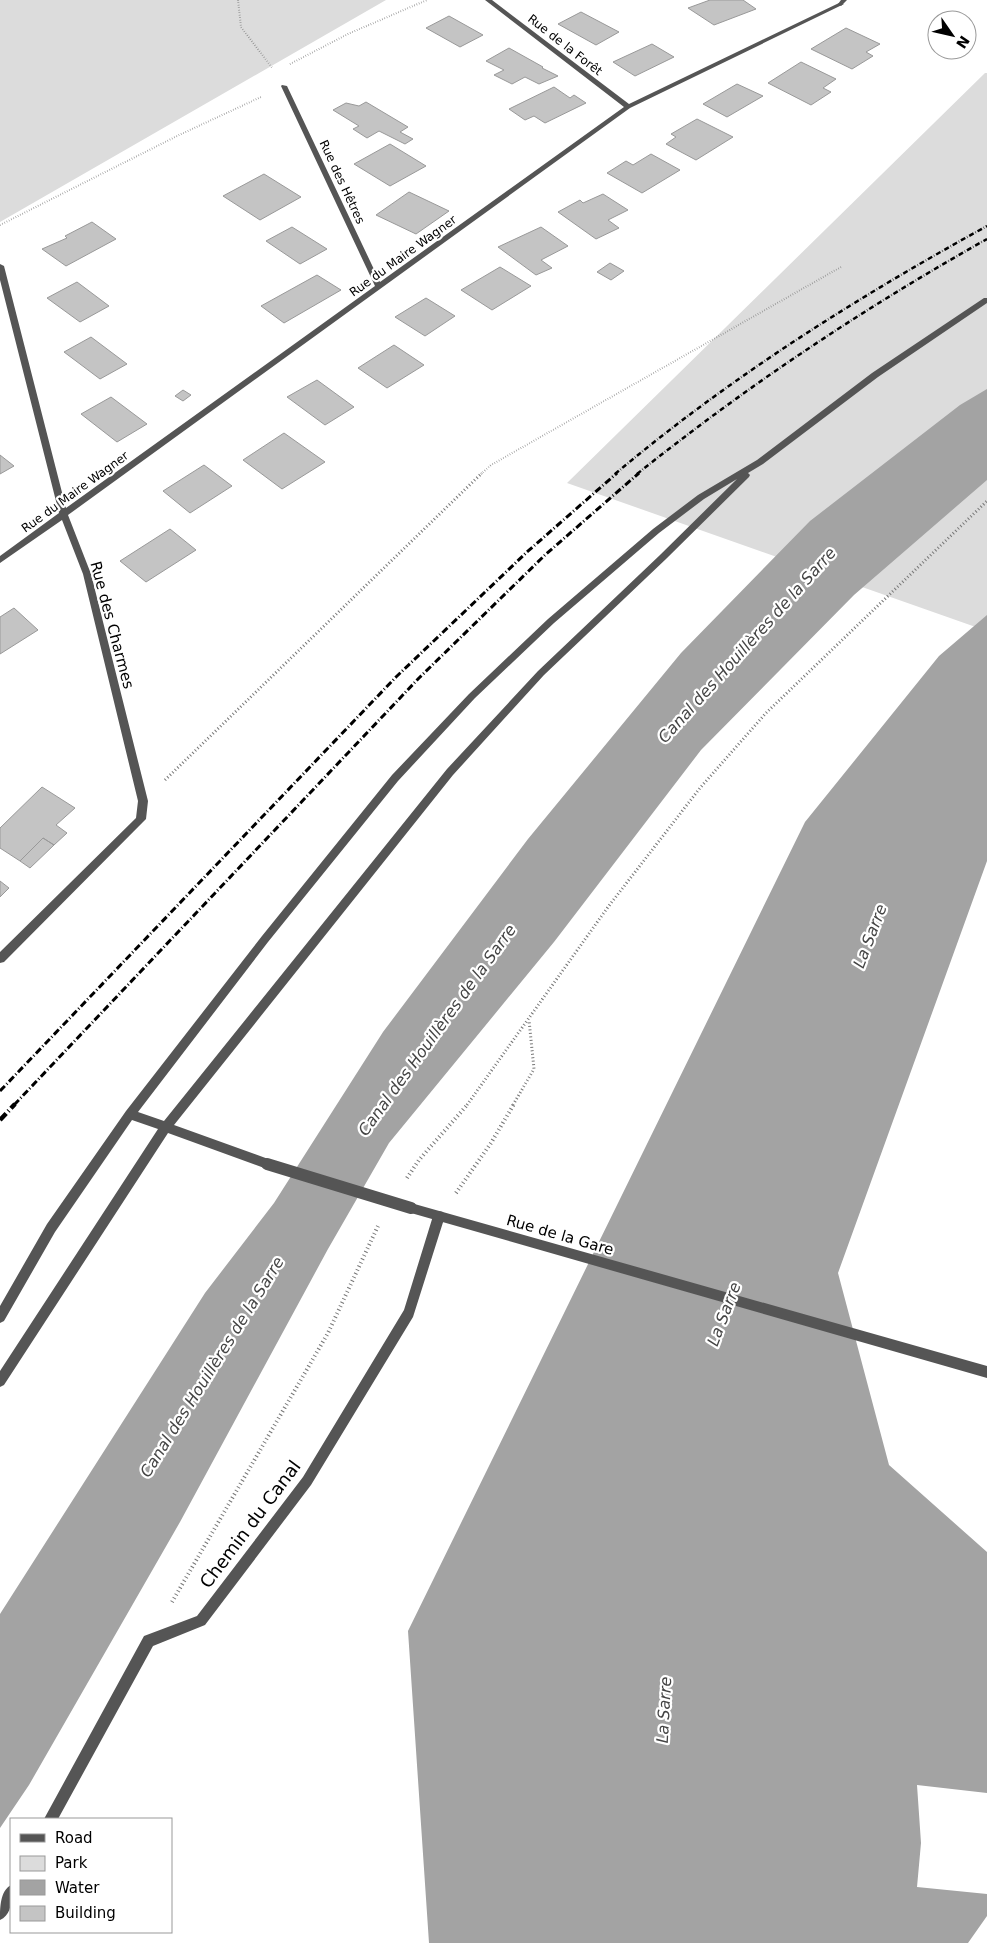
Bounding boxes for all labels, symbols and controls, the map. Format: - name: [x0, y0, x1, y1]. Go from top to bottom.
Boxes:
- north arrow: [927, 10, 977, 60]
- street label: Rue de la Forêt: [525, 12, 605, 79]
- text: N: [953, 33, 973, 52]
- street label: Rue des Hêtres: [316, 138, 368, 226]
- street label: Rue du Maire Wagner: [347, 213, 459, 299]
- street label: Rue du Maire Wagner: [19, 449, 131, 535]
- water label: Canal des Houillères de la Sarre: [654, 543, 840, 747]
- street label: Rue des Charmes: [86, 559, 138, 691]
- water label: La Sarre: [849, 901, 891, 971]
- water label: Canal des Houillères de la Sarre: [354, 921, 520, 1139]
- street label: Rue de la Gare: [504, 1211, 616, 1259]
- water label: Canal des Houillères de la Sarre: [136, 1253, 288, 1481]
- water label: La Sarre: [703, 1279, 745, 1349]
- street label: Chemin du Canal: [195, 1456, 305, 1592]
- water label: La Sarre: [653, 1676, 675, 1744]
- legend: [10, 1818, 172, 1933]
- text: Road: [55, 1829, 93, 1847]
- text: Park: [55, 1854, 88, 1872]
- text: Water: [55, 1879, 100, 1897]
- text: Building: [55, 1904, 116, 1922]

